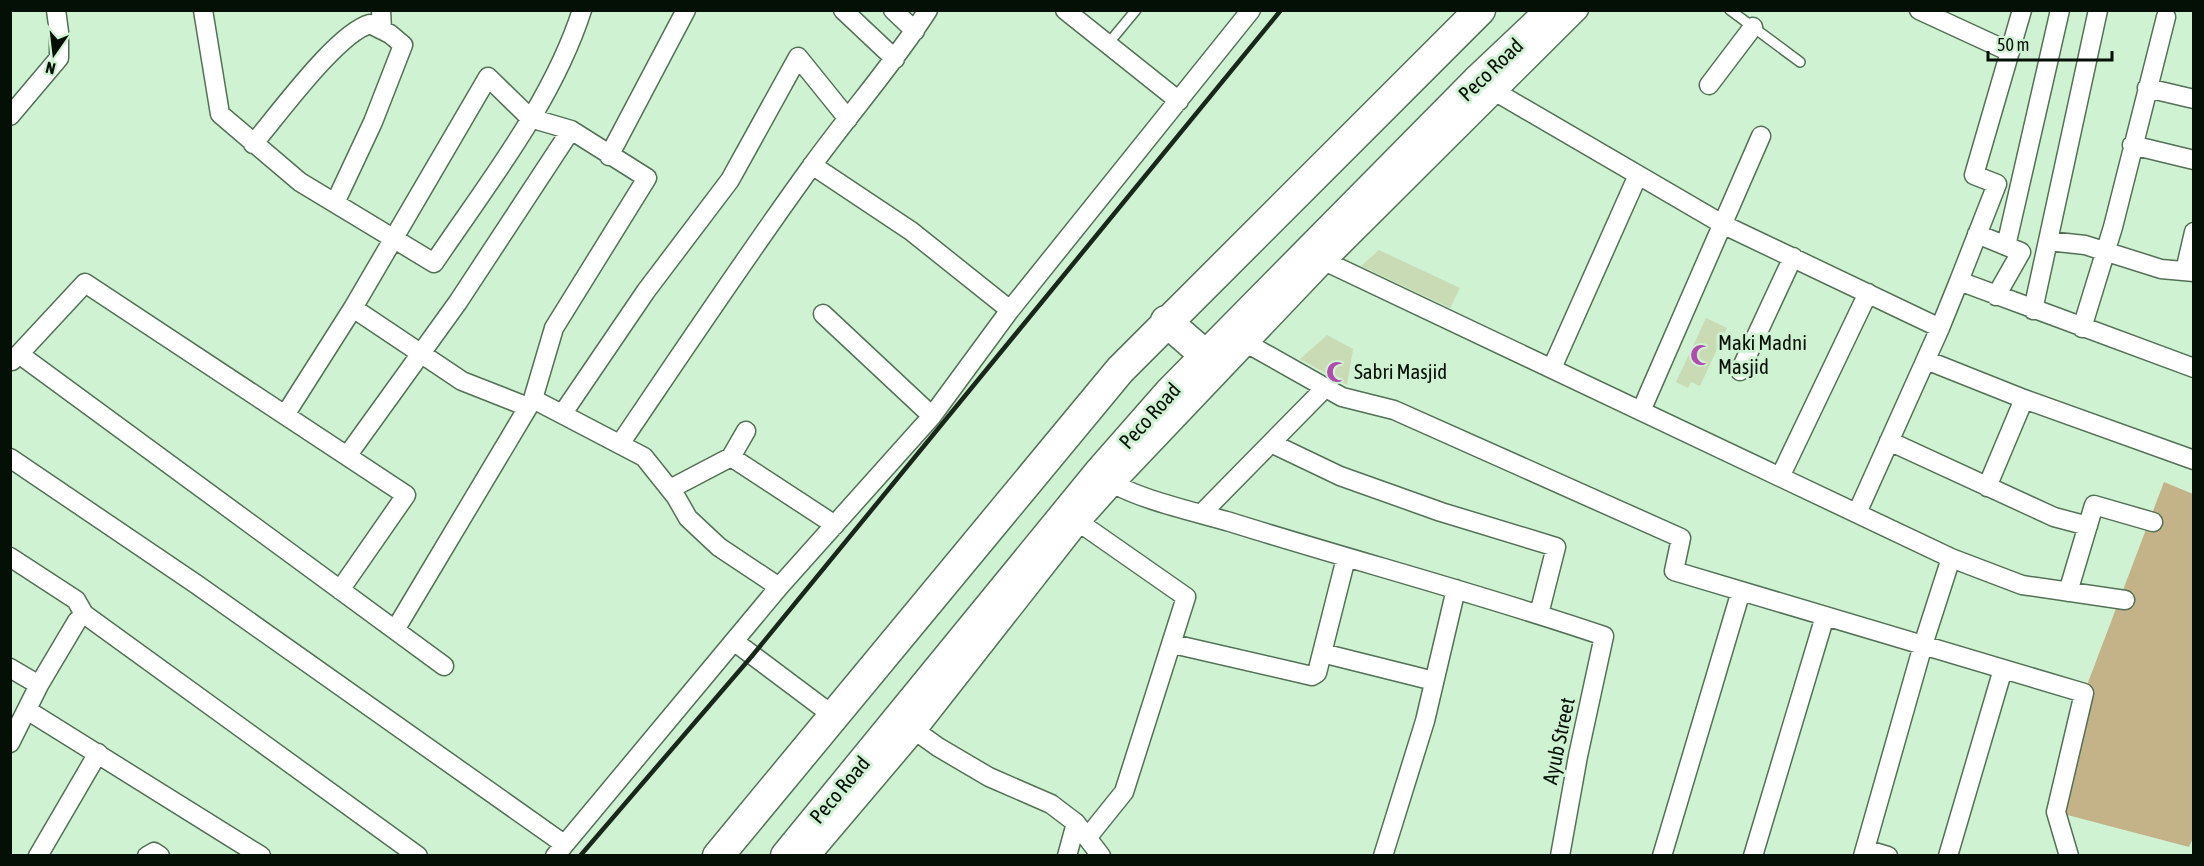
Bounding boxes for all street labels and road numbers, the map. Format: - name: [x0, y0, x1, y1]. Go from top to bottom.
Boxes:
- street label: Peco Road: [1453, 33, 1527, 106]
- street label: Peco Road: [1114, 378, 1185, 453]
- street label: Ayub Street: [1537, 695, 1579, 786]
- street label: Peco Road: [804, 751, 874, 828]

